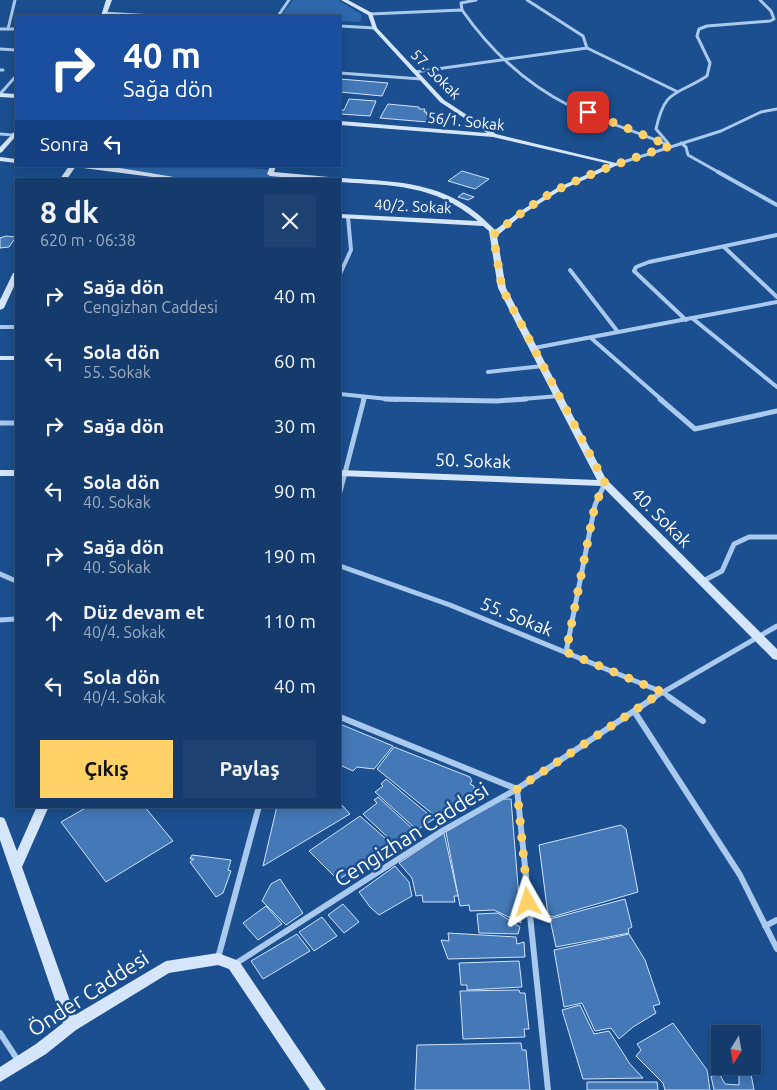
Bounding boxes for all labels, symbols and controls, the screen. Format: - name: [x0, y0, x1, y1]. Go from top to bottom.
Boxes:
- icon: right: [40, 35, 105, 100]
- text: 40 m: [123, 35, 201, 75]
- street label: 57. Sokak: [408, 46, 465, 103]
- text: Sağa dön: [123, 76, 213, 101]
- pin: [567, 91, 609, 133]
- icon: arrive: [574, 98, 602, 126]
- street label: 56/1. Sokak: [427, 108, 506, 134]
- icon: left: [99, 130, 127, 158]
- text: Sonra: [40, 133, 89, 155]
- text: 8 dk: [40, 195, 99, 229]
- button: close: [264, 195, 316, 247]
- street label: 40/2. Sokak: [374, 195, 453, 217]
- text: 620 m · 06:38: [40, 231, 136, 249]
- text: Sağa dön: [83, 276, 164, 298]
- icon: right: [40, 282, 68, 310]
- text: 40 m: [274, 285, 316, 307]
- text: Cengizhan Caddesi: [83, 298, 218, 316]
- text: Sola dön: [83, 341, 160, 363]
- icon: left: [40, 347, 68, 375]
- text: 60 m: [274, 350, 316, 372]
- text: 55. Sokak: [83, 363, 151, 381]
- icon: right: [40, 412, 68, 440]
- text: Sağa dön: [83, 415, 164, 437]
- text: 30 m: [274, 415, 316, 437]
- street label: 50. Sokak: [435, 449, 511, 471]
- text: Sola dön: [83, 471, 160, 493]
- icon: left: [40, 477, 68, 505]
- text: 90 m: [274, 480, 316, 502]
- street label: 40. Sokak: [628, 483, 696, 551]
- text: 40. Sokak: [83, 493, 151, 511]
- text: Sağa dön: [83, 536, 164, 558]
- icon: right: [40, 542, 68, 570]
- text: 190 m: [263, 545, 316, 567]
- text: 40. Sokak: [83, 558, 151, 576]
- street label: 55. Sokak: [478, 592, 556, 640]
- text: Düz devam et: [83, 601, 204, 623]
- icon: ahead: [40, 607, 68, 635]
- text: 110 m: [263, 610, 316, 632]
- text: 40/4. Sokak: [83, 623, 166, 641]
- text: Sola dön: [83, 666, 160, 688]
- icon: left: [40, 672, 68, 700]
- text: 40 m: [274, 675, 316, 697]
- text: 40/4. Sokak: [83, 688, 166, 706]
- button: Çıkış: [40, 740, 173, 798]
- button: Paylaş: [183, 740, 316, 798]
- street label: Cengizhan Caddesi: [330, 777, 492, 891]
- position arrow: [501, 875, 553, 927]
- street label: Önder Caddesi: [23, 945, 153, 1041]
- north arrow: [711, 1025, 761, 1075]
- map controls: [711, 1025, 761, 1075]

